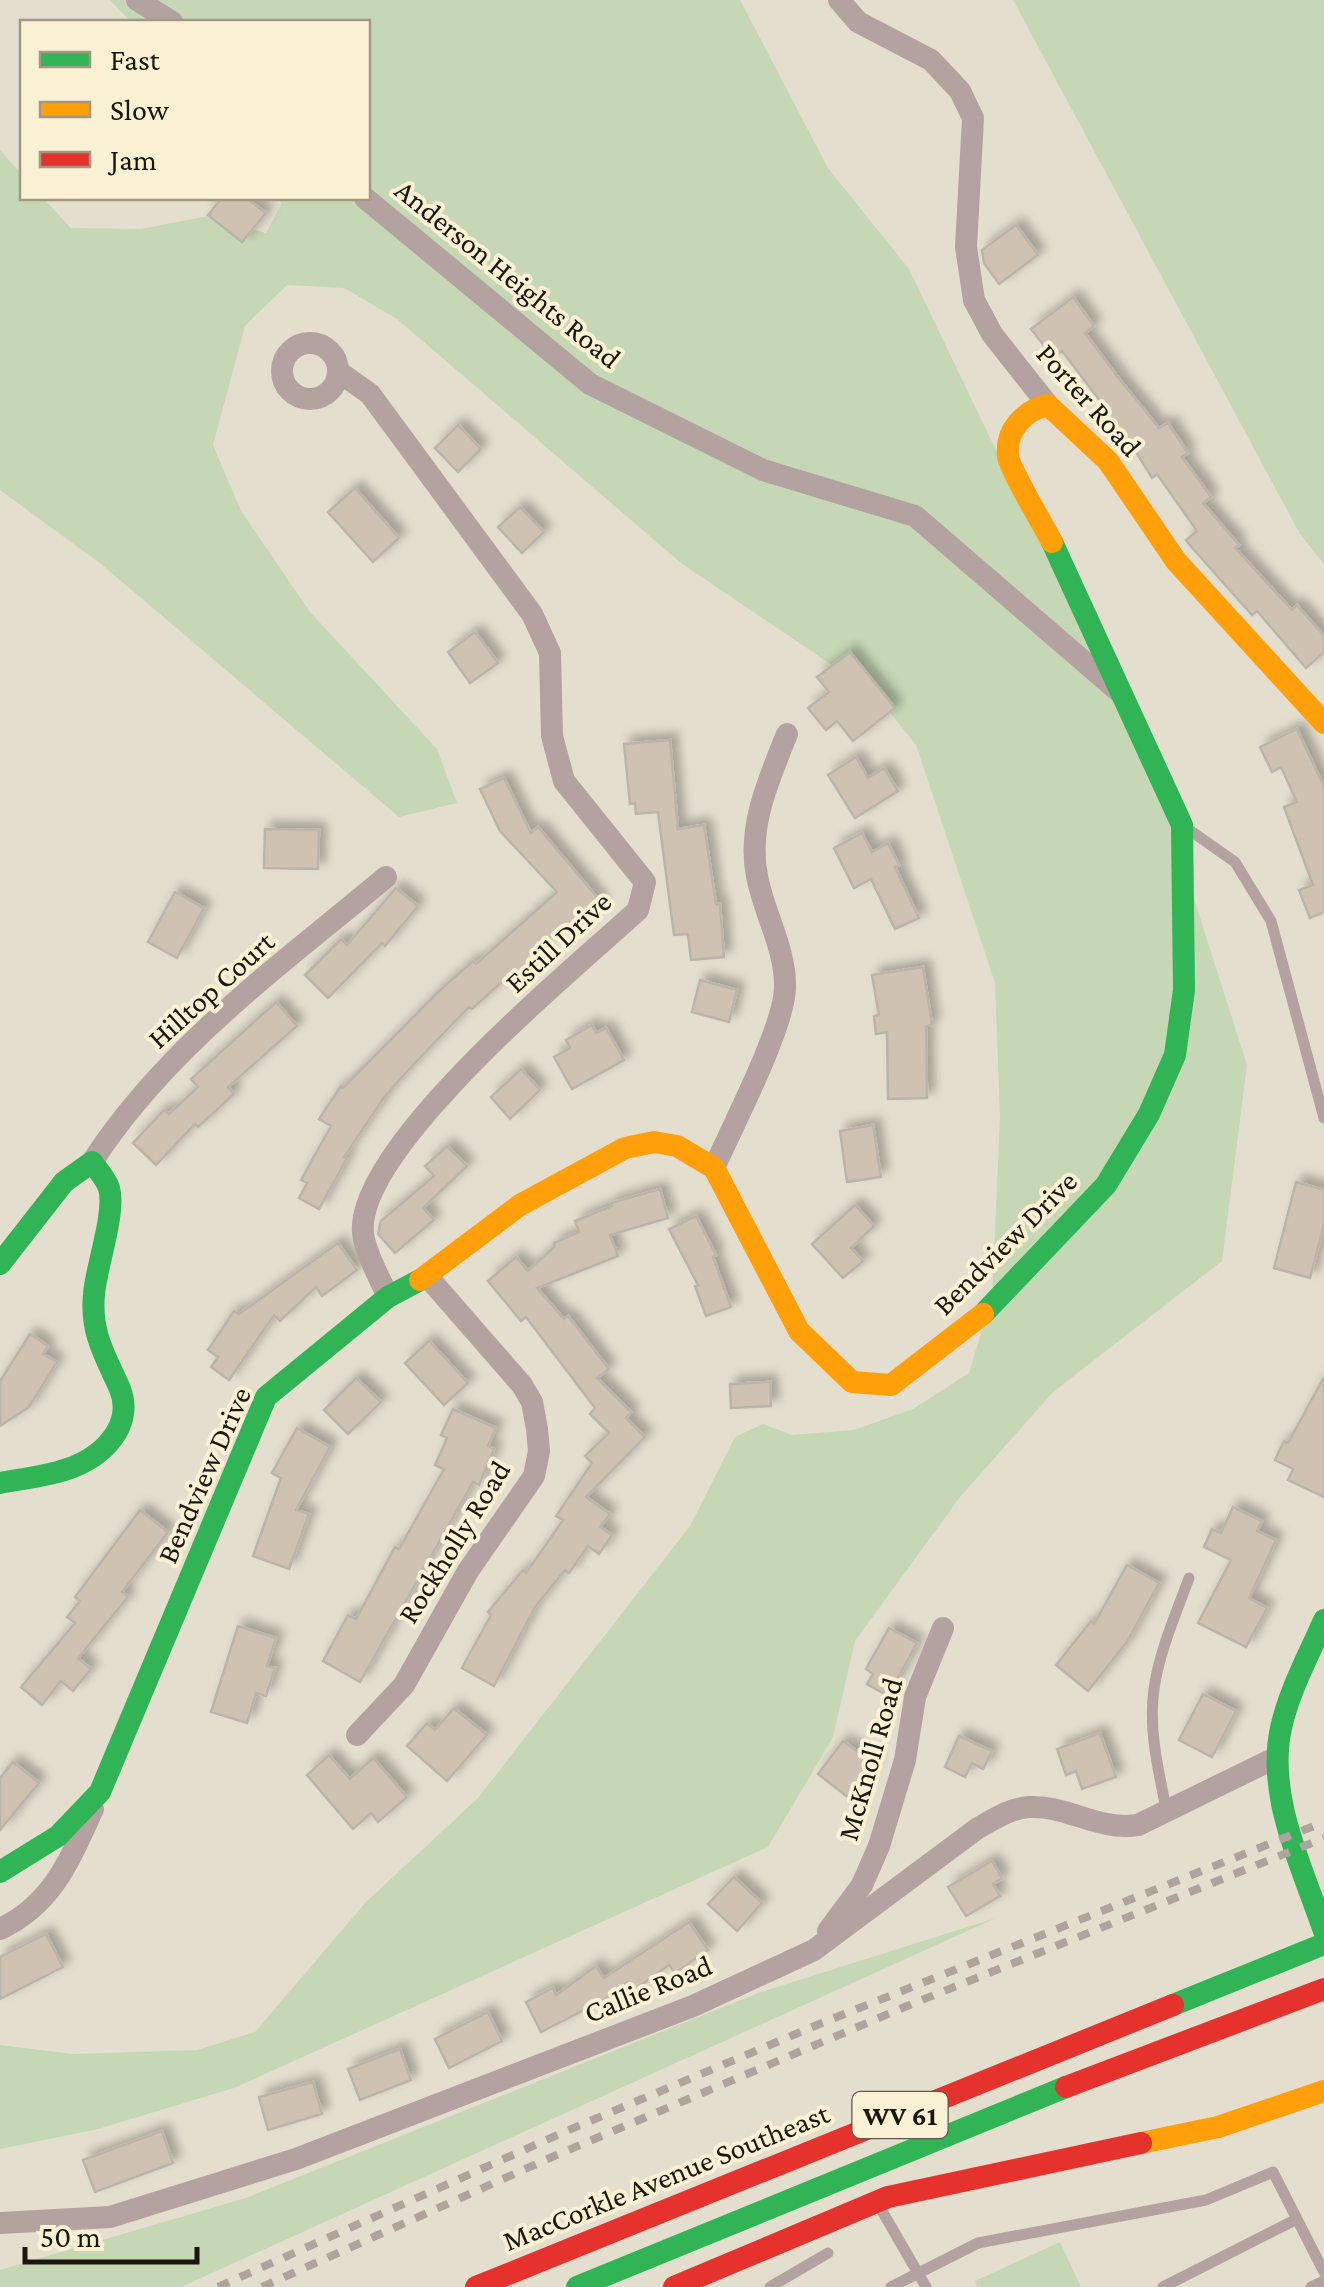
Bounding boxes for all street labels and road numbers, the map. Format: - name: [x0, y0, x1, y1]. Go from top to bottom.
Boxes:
- street label: Anderson Heights Road: [388, 173, 628, 376]
- street label: Porter Road: [1030, 337, 1149, 463]
- street label: Estill Drive: [498, 884, 617, 999]
- street label: Hilltop Court: [141, 924, 282, 1056]
- street label: Bendview Drive: [926, 1164, 1083, 1321]
- street label: Bendview Drive: [150, 1382, 257, 1568]
- street label: Rockholly Road: [391, 1454, 517, 1629]
- street label: McKnoll Road: [831, 1673, 909, 1844]
- street label: Callie Road: [579, 1948, 717, 2029]
- road number: WV 61: [852, 2092, 948, 2138]
- street label: MacCorkle Avenue Southeast: [498, 2096, 835, 2257]

